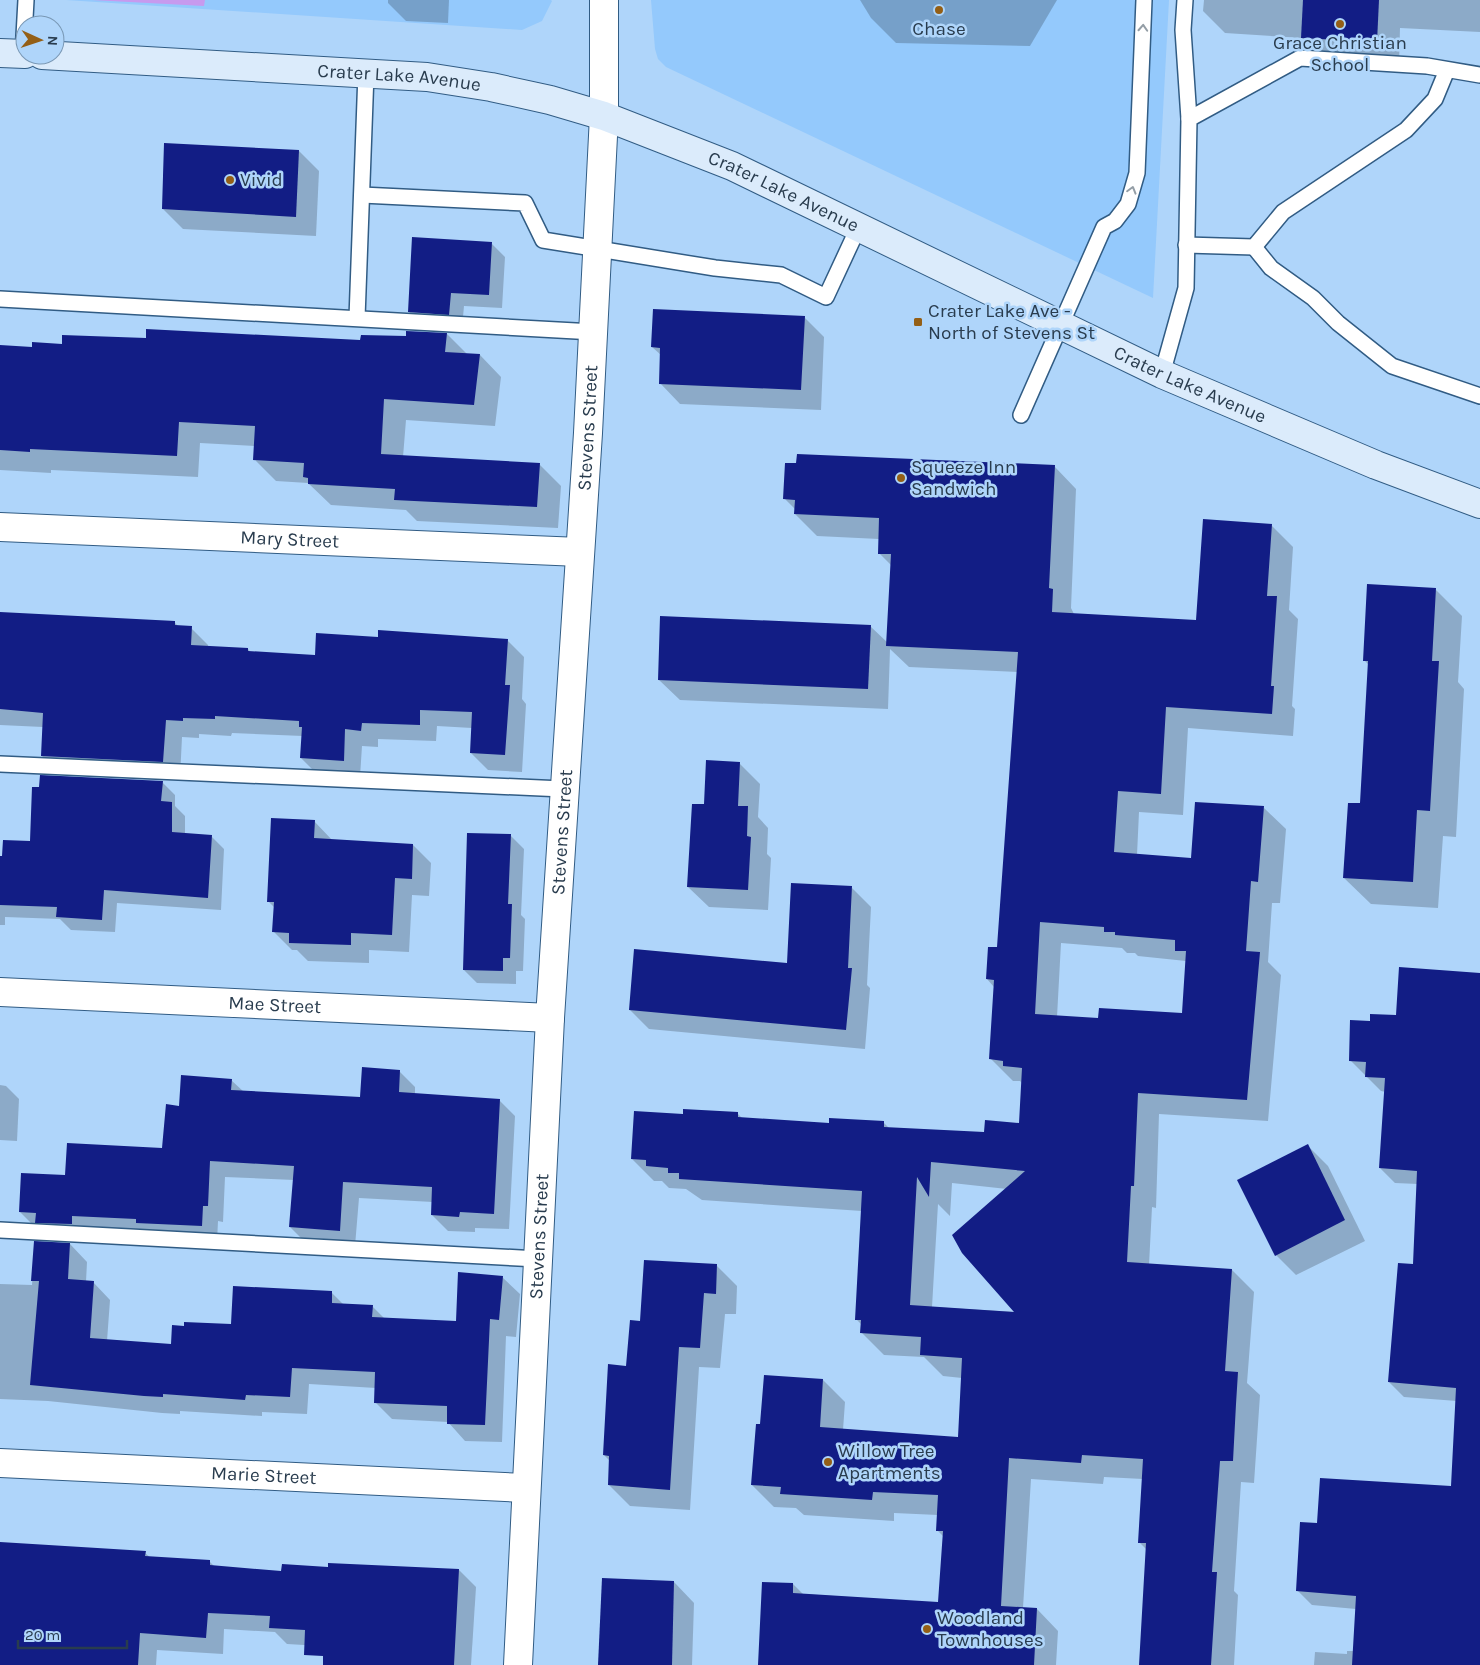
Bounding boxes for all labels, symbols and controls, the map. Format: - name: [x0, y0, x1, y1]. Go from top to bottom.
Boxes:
- marker: Chase: [933, 4, 945, 16]
- north arrow: [15, 15, 65, 65]
- place label: Chase: [912, 18, 966, 40]
- marker: Grace Christian School: [1334, 18, 1346, 30]
- one-way arrow: [1137, 24, 1148, 32]
- place label: Grace Christian School: [1273, 32, 1407, 76]
- text: N: [44, 35, 61, 46]
- street label: Crater Lake Avenue: [317, 60, 483, 96]
- street label: Crater Lake Avenue: [705, 147, 862, 237]
- place label: Vivid: [240, 169, 283, 191]
- marker: Vivid: [224, 174, 236, 186]
- one-way arrow: [1126, 186, 1136, 194]
- place label: Crater Lake Ave - North of Stevens St: [928, 300, 1095, 344]
- marker: Crater Lake Ave - North of Stevens St: [912, 316, 924, 328]
- street label: Crater Lake Avenue: [1110, 341, 1269, 428]
- street label: Stevens Street: [573, 365, 602, 492]
- place label: Squeeze Inn Sandwich: [911, 456, 1016, 500]
- marker: Squeeze Inn Sandwich: [895, 472, 907, 484]
- street label: Mary Street: [240, 526, 340, 553]
- street label: Stevens Street: [547, 769, 577, 896]
- street label: Mae Street: [228, 992, 322, 1018]
- street label: Stevens Street: [525, 1173, 553, 1300]
- place label: Willow Tree Apartments: [838, 1440, 941, 1484]
- marker: Willow Tree Apartments: [822, 1456, 834, 1468]
- street label: Marie Street: [210, 1462, 317, 1489]
- place label: Woodland Townhouses: [937, 1607, 1044, 1651]
- scale bar: [18, 1618, 126, 1650]
- marker: Woodland Townhouses: [921, 1623, 933, 1635]
- text: 20 m: [25, 1626, 60, 1644]

